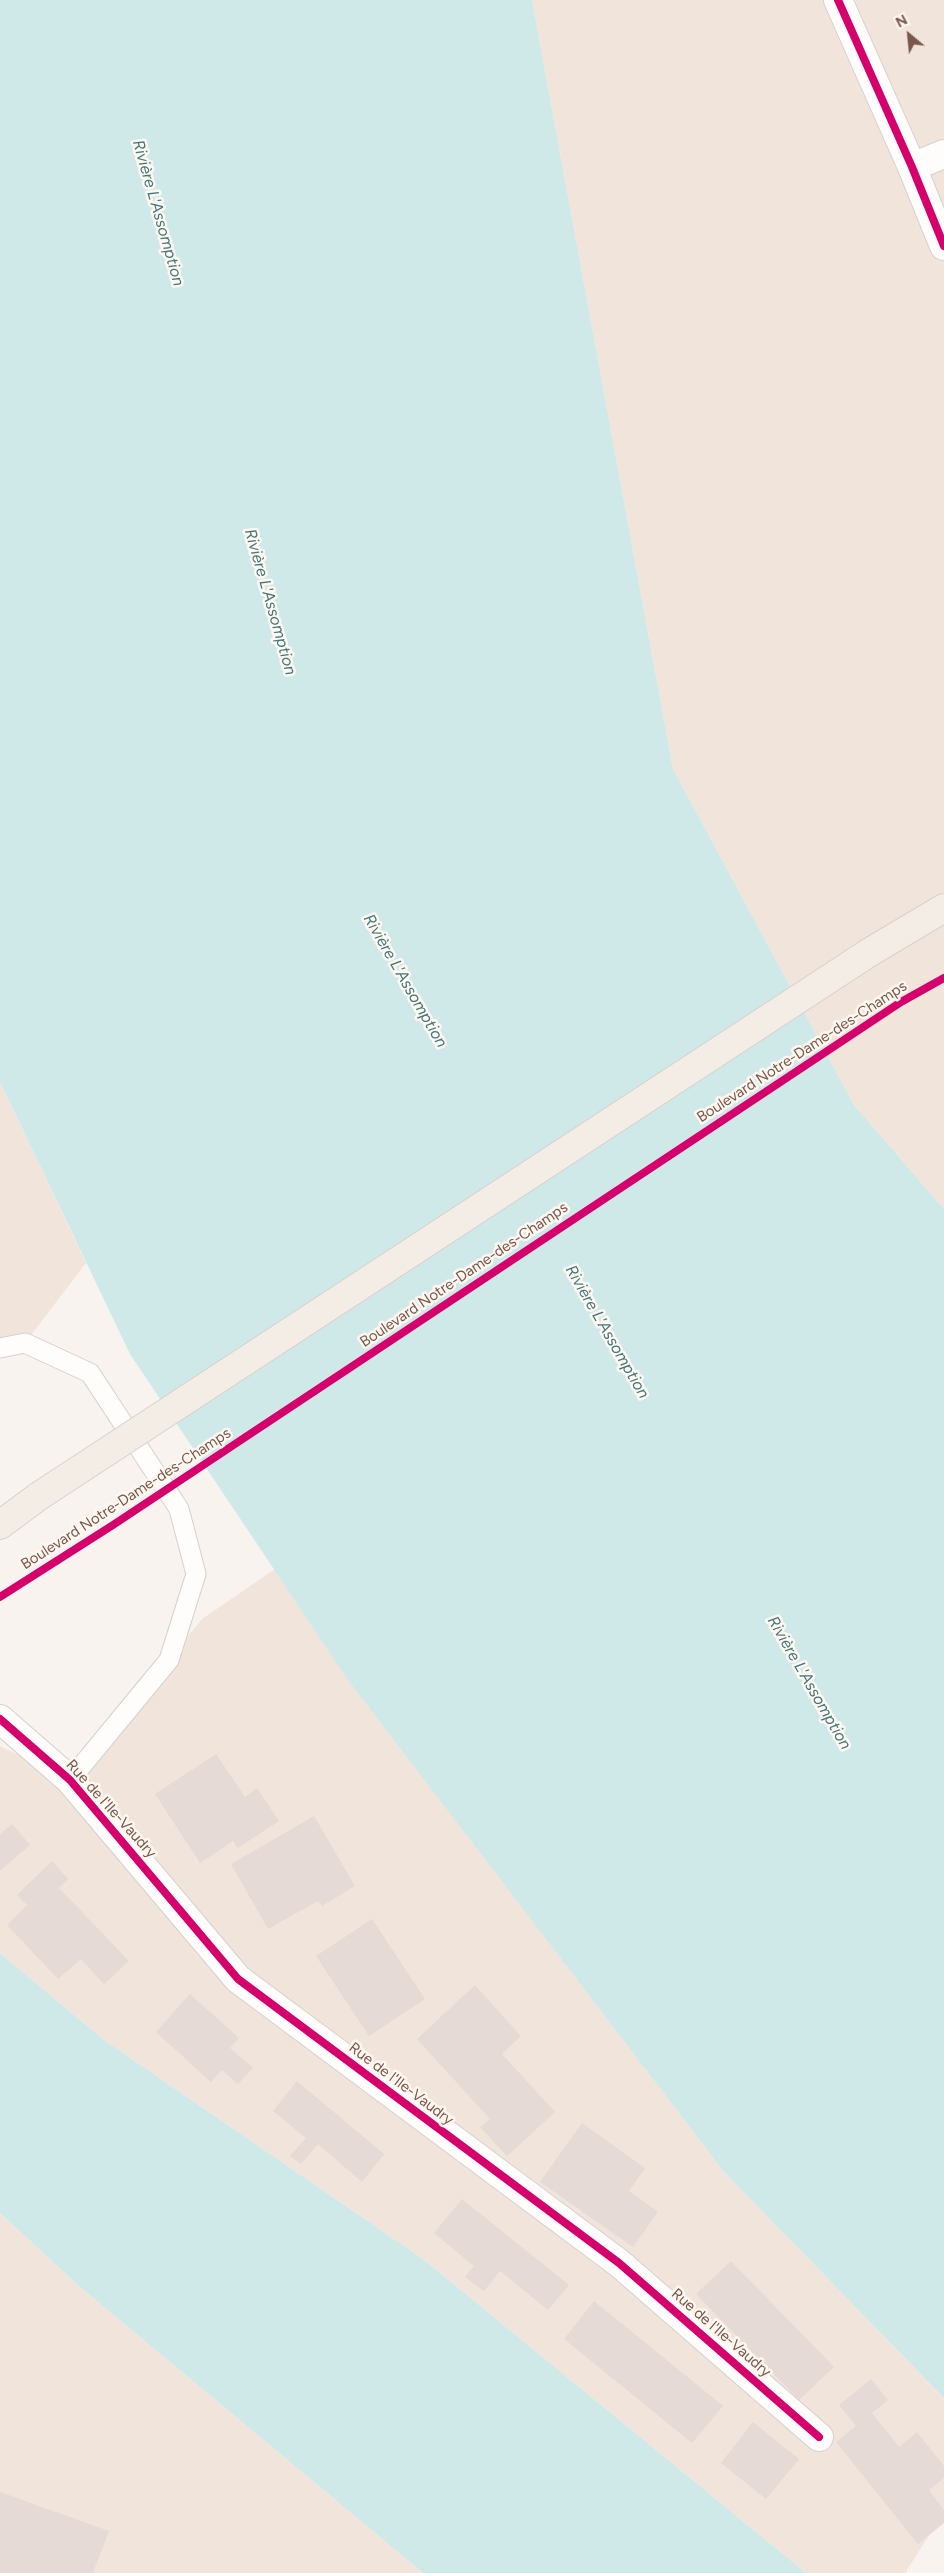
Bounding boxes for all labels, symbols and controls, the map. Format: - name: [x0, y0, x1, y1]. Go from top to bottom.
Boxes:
- north arrow: [884, 10, 934, 60]
- text: N: [893, 11, 910, 31]
- water label: Rivière L'Assomption: [128, 138, 188, 288]
- water label: Rivière L'Assomption: [240, 527, 300, 677]
- water label: Rivière L'Assomption: [359, 911, 451, 1051]
- street label: Boulevard Notre-Dame-des-Champs: [694, 977, 910, 1127]
- street label: Boulevard Notre-Dame-des-Champs: [357, 1199, 571, 1351]
- water label: Rivière L'Assomption: [561, 1262, 653, 1402]
- street label: Boulevard Notre-Dame-des-Champs: [18, 1424, 234, 1574]
- water label: Rivière L'Assomption: [763, 1613, 855, 1753]
- street label: Rue de l'Ile-Vaudry: [62, 1756, 160, 1862]
- street label: Rue de l'Ile-Vaudry: [345, 2039, 457, 2129]
- street label: Rue de l'Ile-Vaudry: [668, 2285, 774, 2381]

